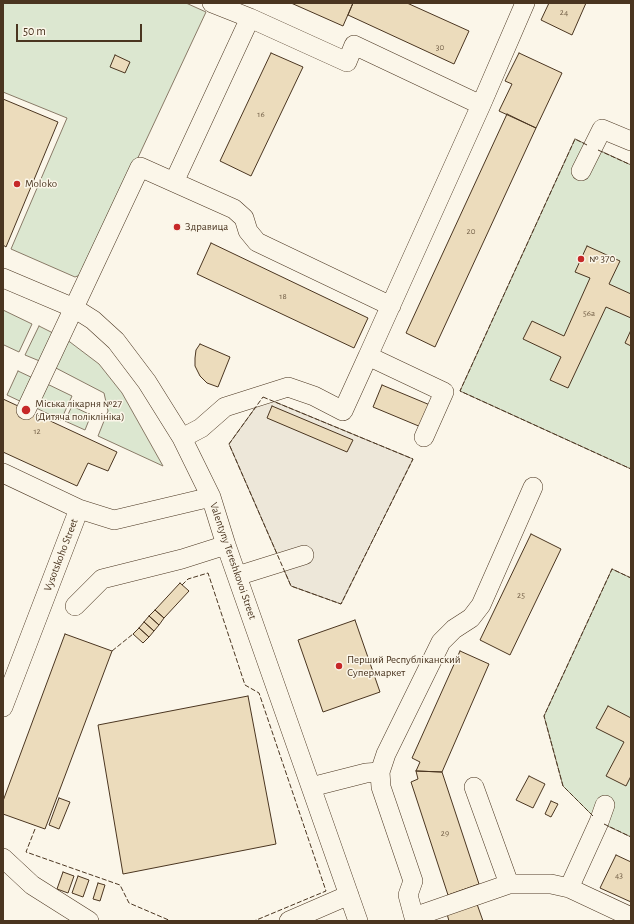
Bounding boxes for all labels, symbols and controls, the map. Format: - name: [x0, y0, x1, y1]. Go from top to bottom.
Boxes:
- house number: 24: [560, 7, 568, 17]
- scale bar: [18, 16, 144, 42]
- text: 50 m: [23, 25, 46, 37]
- house number: 30: [436, 42, 444, 52]
- house number: 16: [257, 109, 265, 119]
- place label: Moloko: [25, 177, 57, 191]
- marker: Moloko: [12, 179, 22, 189]
- place label: Здравица: [185, 220, 228, 234]
- marker: Здравица: [172, 222, 182, 232]
- house number: 20: [467, 226, 475, 236]
- place label: № 370: [589, 252, 615, 266]
- marker: № 370: [576, 254, 586, 264]
- house number: 18: [279, 291, 287, 301]
- house number: 56а: [583, 308, 595, 318]
- place label: Міська лікарня №27 (Дитяча поліклініка): [35, 397, 124, 423]
- marker: Міська лікарня №27 (Дитяча поліклініка): [20, 404, 32, 416]
- house number: 12: [33, 426, 41, 436]
- street label: Valentyny Tereshkovoi Street: [207, 501, 259, 621]
- street label: Vysotskoho Street: [41, 517, 81, 593]
- house number: 25: [517, 590, 525, 600]
- place label: Перший Республiканский Супермаркет: [347, 653, 461, 679]
- marker: Перший Республiканский Супермаркет: [334, 661, 344, 671]
- house number: 29: [441, 828, 449, 838]
- house number: 43: [615, 870, 623, 880]

